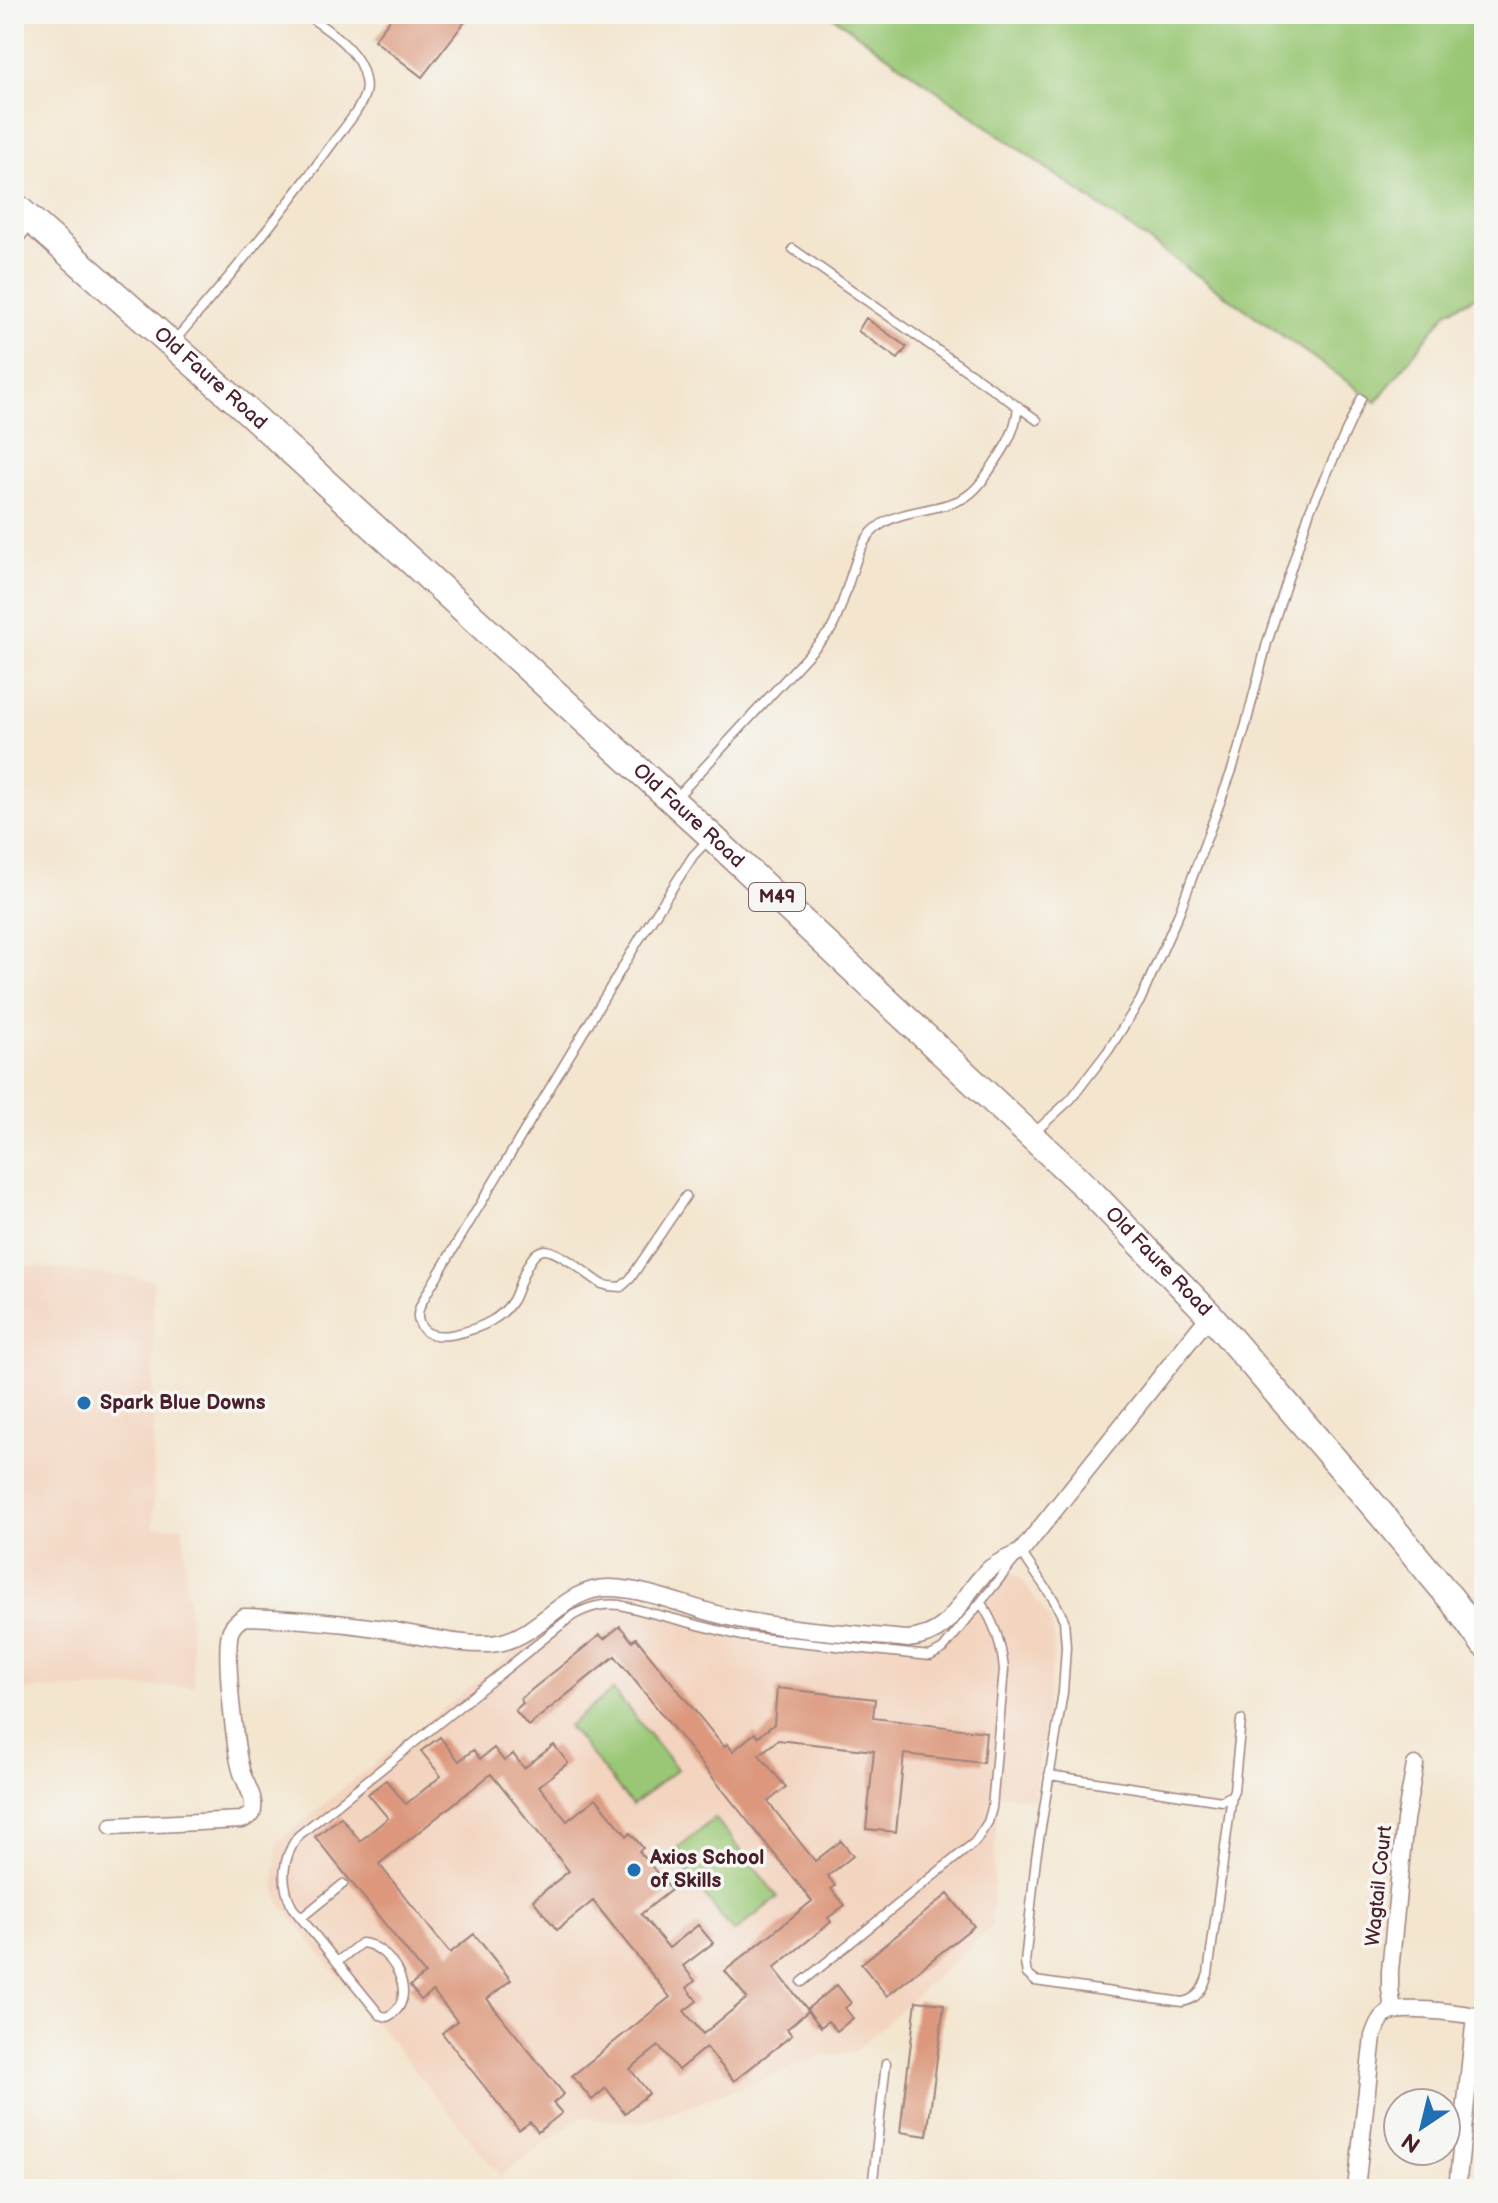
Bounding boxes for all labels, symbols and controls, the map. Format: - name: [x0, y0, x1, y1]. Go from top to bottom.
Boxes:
- street label: Old Faure Road: [149, 322, 272, 435]
- street label: Old Faure Road: [628, 758, 749, 873]
- road number: M49: [749, 883, 805, 911]
- street label: Old Faure Road: [1100, 1202, 1217, 1321]
- place label: Spark Blue Downs: [100, 1391, 266, 1415]
- marker: Spark Blue Downs: [75, 1394, 93, 1412]
- street label: Wagtail Court: [1361, 1824, 1397, 1948]
- place label: Axios School of Skills: [649, 1846, 764, 1893]
- marker: Axios School of Skills: [625, 1861, 643, 1879]
- north arrow: [1382, 2087, 1462, 2167]
- text: N: [1397, 2126, 1426, 2158]

